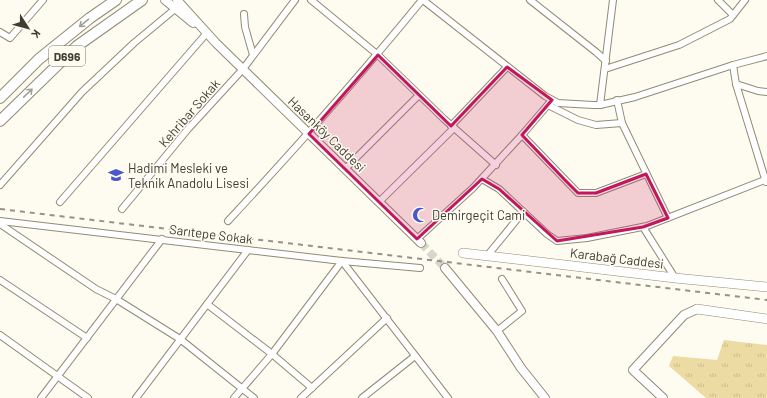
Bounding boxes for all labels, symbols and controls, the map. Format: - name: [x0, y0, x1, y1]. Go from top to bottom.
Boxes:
- north arrow: [8, 8, 48, 48]
- one-way arrow: [79, 18, 90, 27]
- text: K: [29, 28, 44, 41]
- road number: D696: [49, 46, 85, 66]
- street label: Kehribar Sokak: [155, 75, 223, 150]
- one-way arrow: [23, 88, 33, 98]
- street label: Hasanköy Caddesi: [285, 93, 369, 175]
- place label: Hadimi Mesleki ve Teknik Anadolu Lisesi: [128, 160, 249, 191]
- school or university icon: Hadimi Mesleki ve Teknik Anadolu Lisesi: [107, 166, 125, 184]
- mosque icon: Demirgeçit Cami: [411, 206, 429, 224]
- place label: Demirgeçit Cami: [432, 207, 525, 223]
- street label: Sarıtepe Sokak: [168, 221, 254, 247]
- street label: Karabağ Caddesi: [569, 244, 665, 272]

